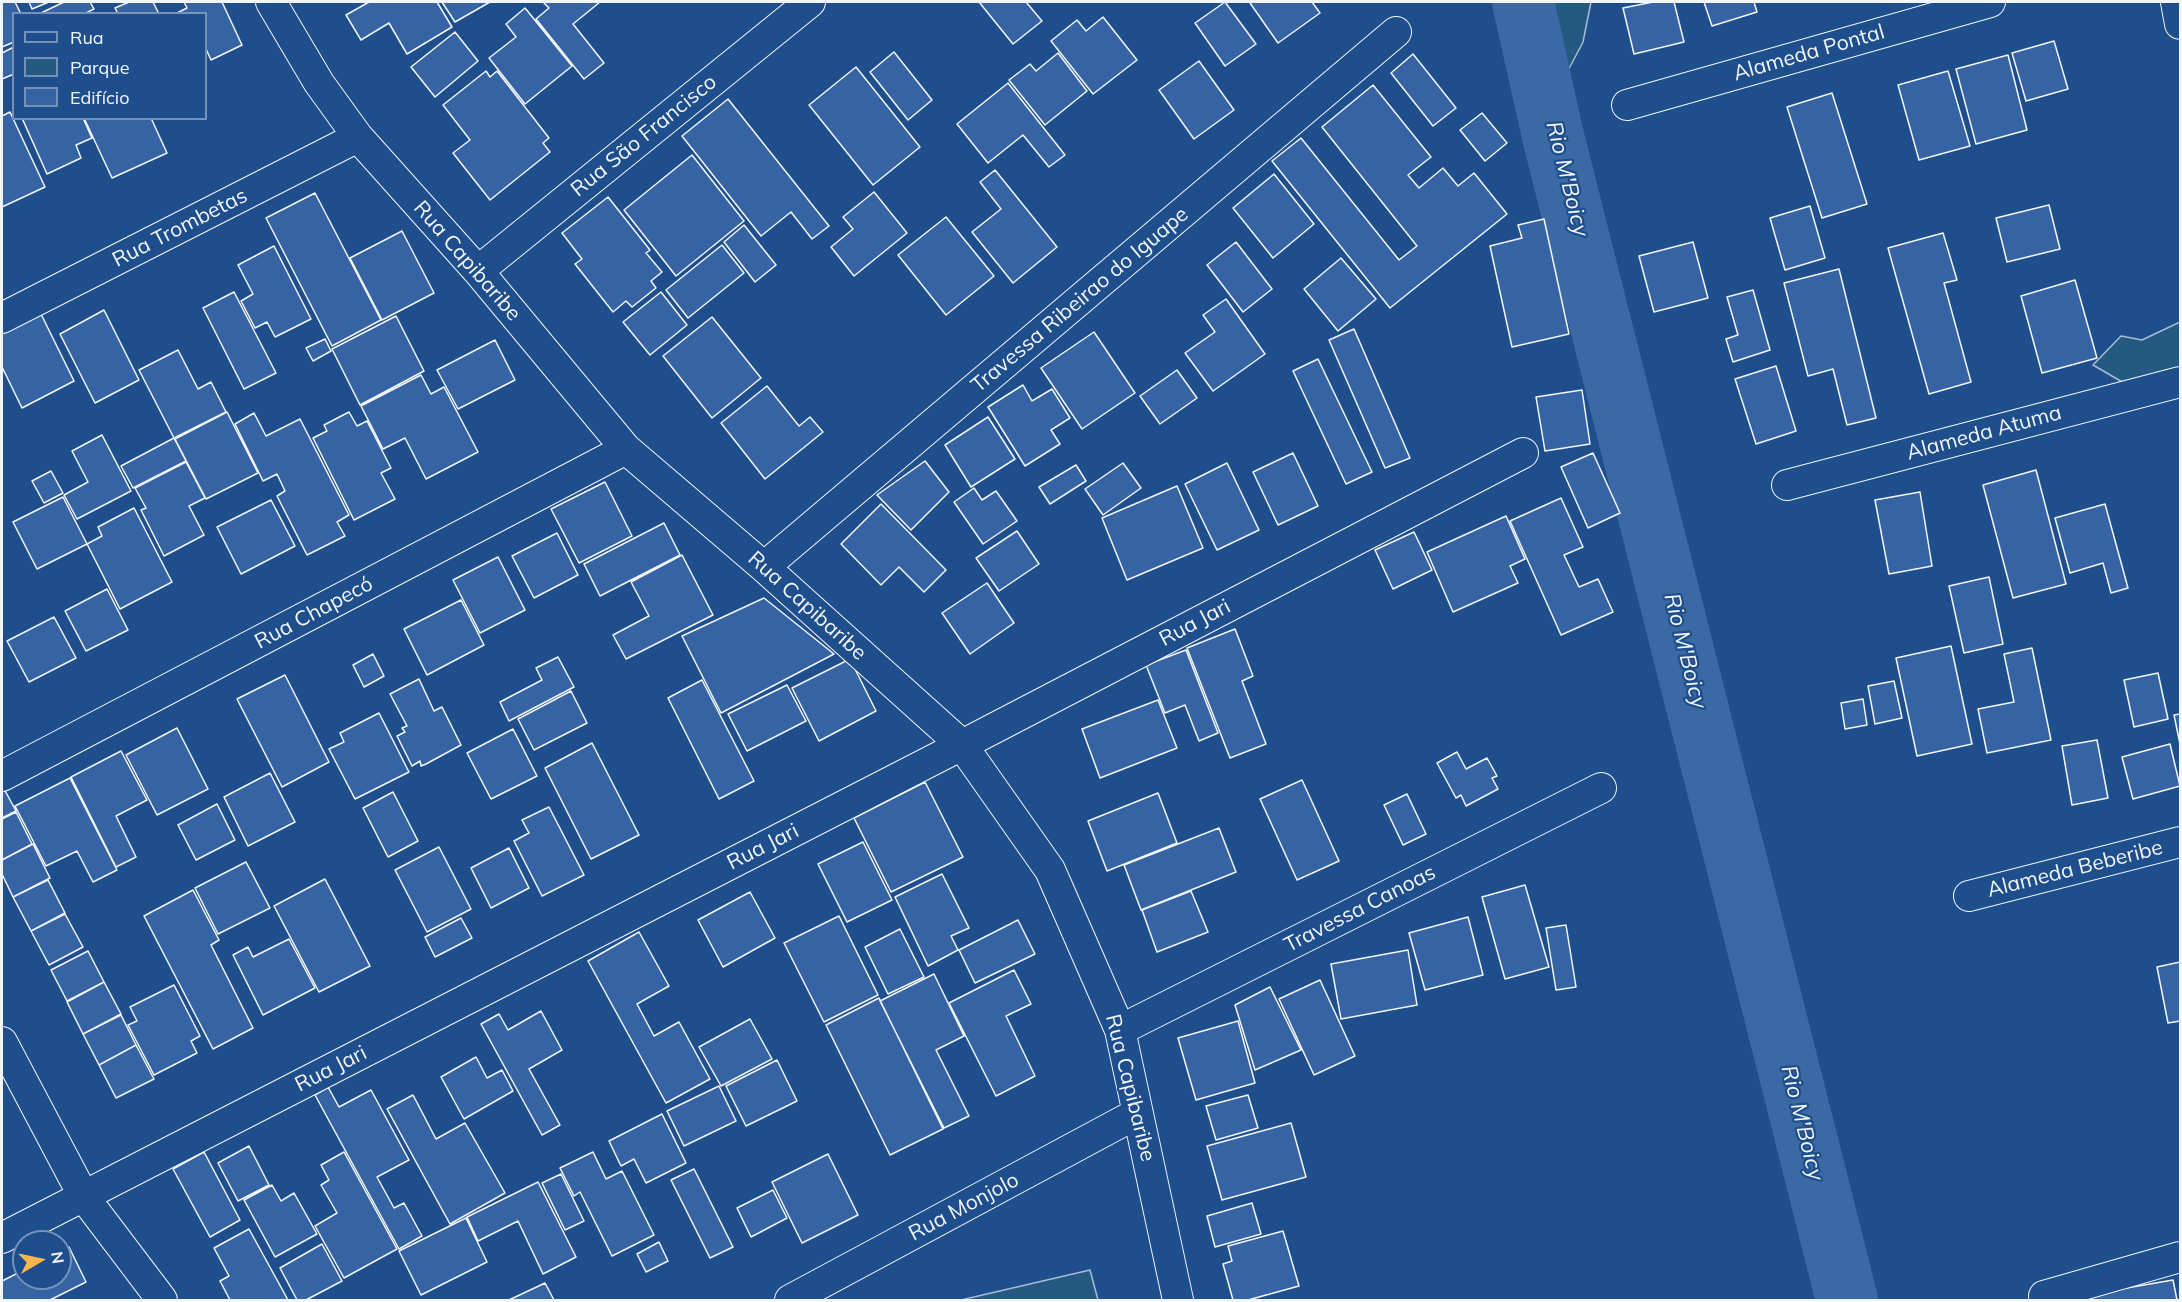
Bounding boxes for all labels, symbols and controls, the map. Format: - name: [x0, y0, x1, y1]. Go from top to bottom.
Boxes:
- legend: [12, 12, 207, 120]
- street label: Alameda Pontal: [1731, 19, 1887, 87]
- text: Rua: [70, 26, 104, 49]
- text: Parque: [70, 56, 129, 79]
- street label: Rua São Francisco: [566, 70, 722, 202]
- text: Edifício: [70, 86, 129, 109]
- water label: Rio M'Boicy: [1540, 119, 1594, 239]
- street label: Rua Trombetas: [108, 183, 252, 273]
- street label: Rua Capibaribe: [408, 196, 526, 326]
- street label: Travessa Ribeirao do Iguape: [966, 202, 1194, 398]
- street label: Alameda Atuma: [1904, 400, 2064, 466]
- street label: Rua Capibaribe: [743, 546, 871, 666]
- street label: Rua Chapecó: [251, 571, 377, 655]
- water label: Rio M'Boicy: [1658, 591, 1712, 711]
- street label: Rua Jari: [1155, 594, 1235, 652]
- street label: Rua Jari: [723, 818, 803, 876]
- street label: Alameda Beberibe: [1985, 835, 2165, 903]
- street label: Travessa Canoas: [1280, 860, 1440, 958]
- street label: Rua Capibaribe: [1100, 1012, 1160, 1164]
- street label: Rua Jari: [291, 1040, 371, 1098]
- water label: Rio M'Boicy: [1775, 1063, 1829, 1183]
- street label: Rua Monjolo: [905, 1167, 1023, 1247]
- north arrow: [12, 1230, 72, 1290]
- text: N: [47, 1250, 69, 1265]

